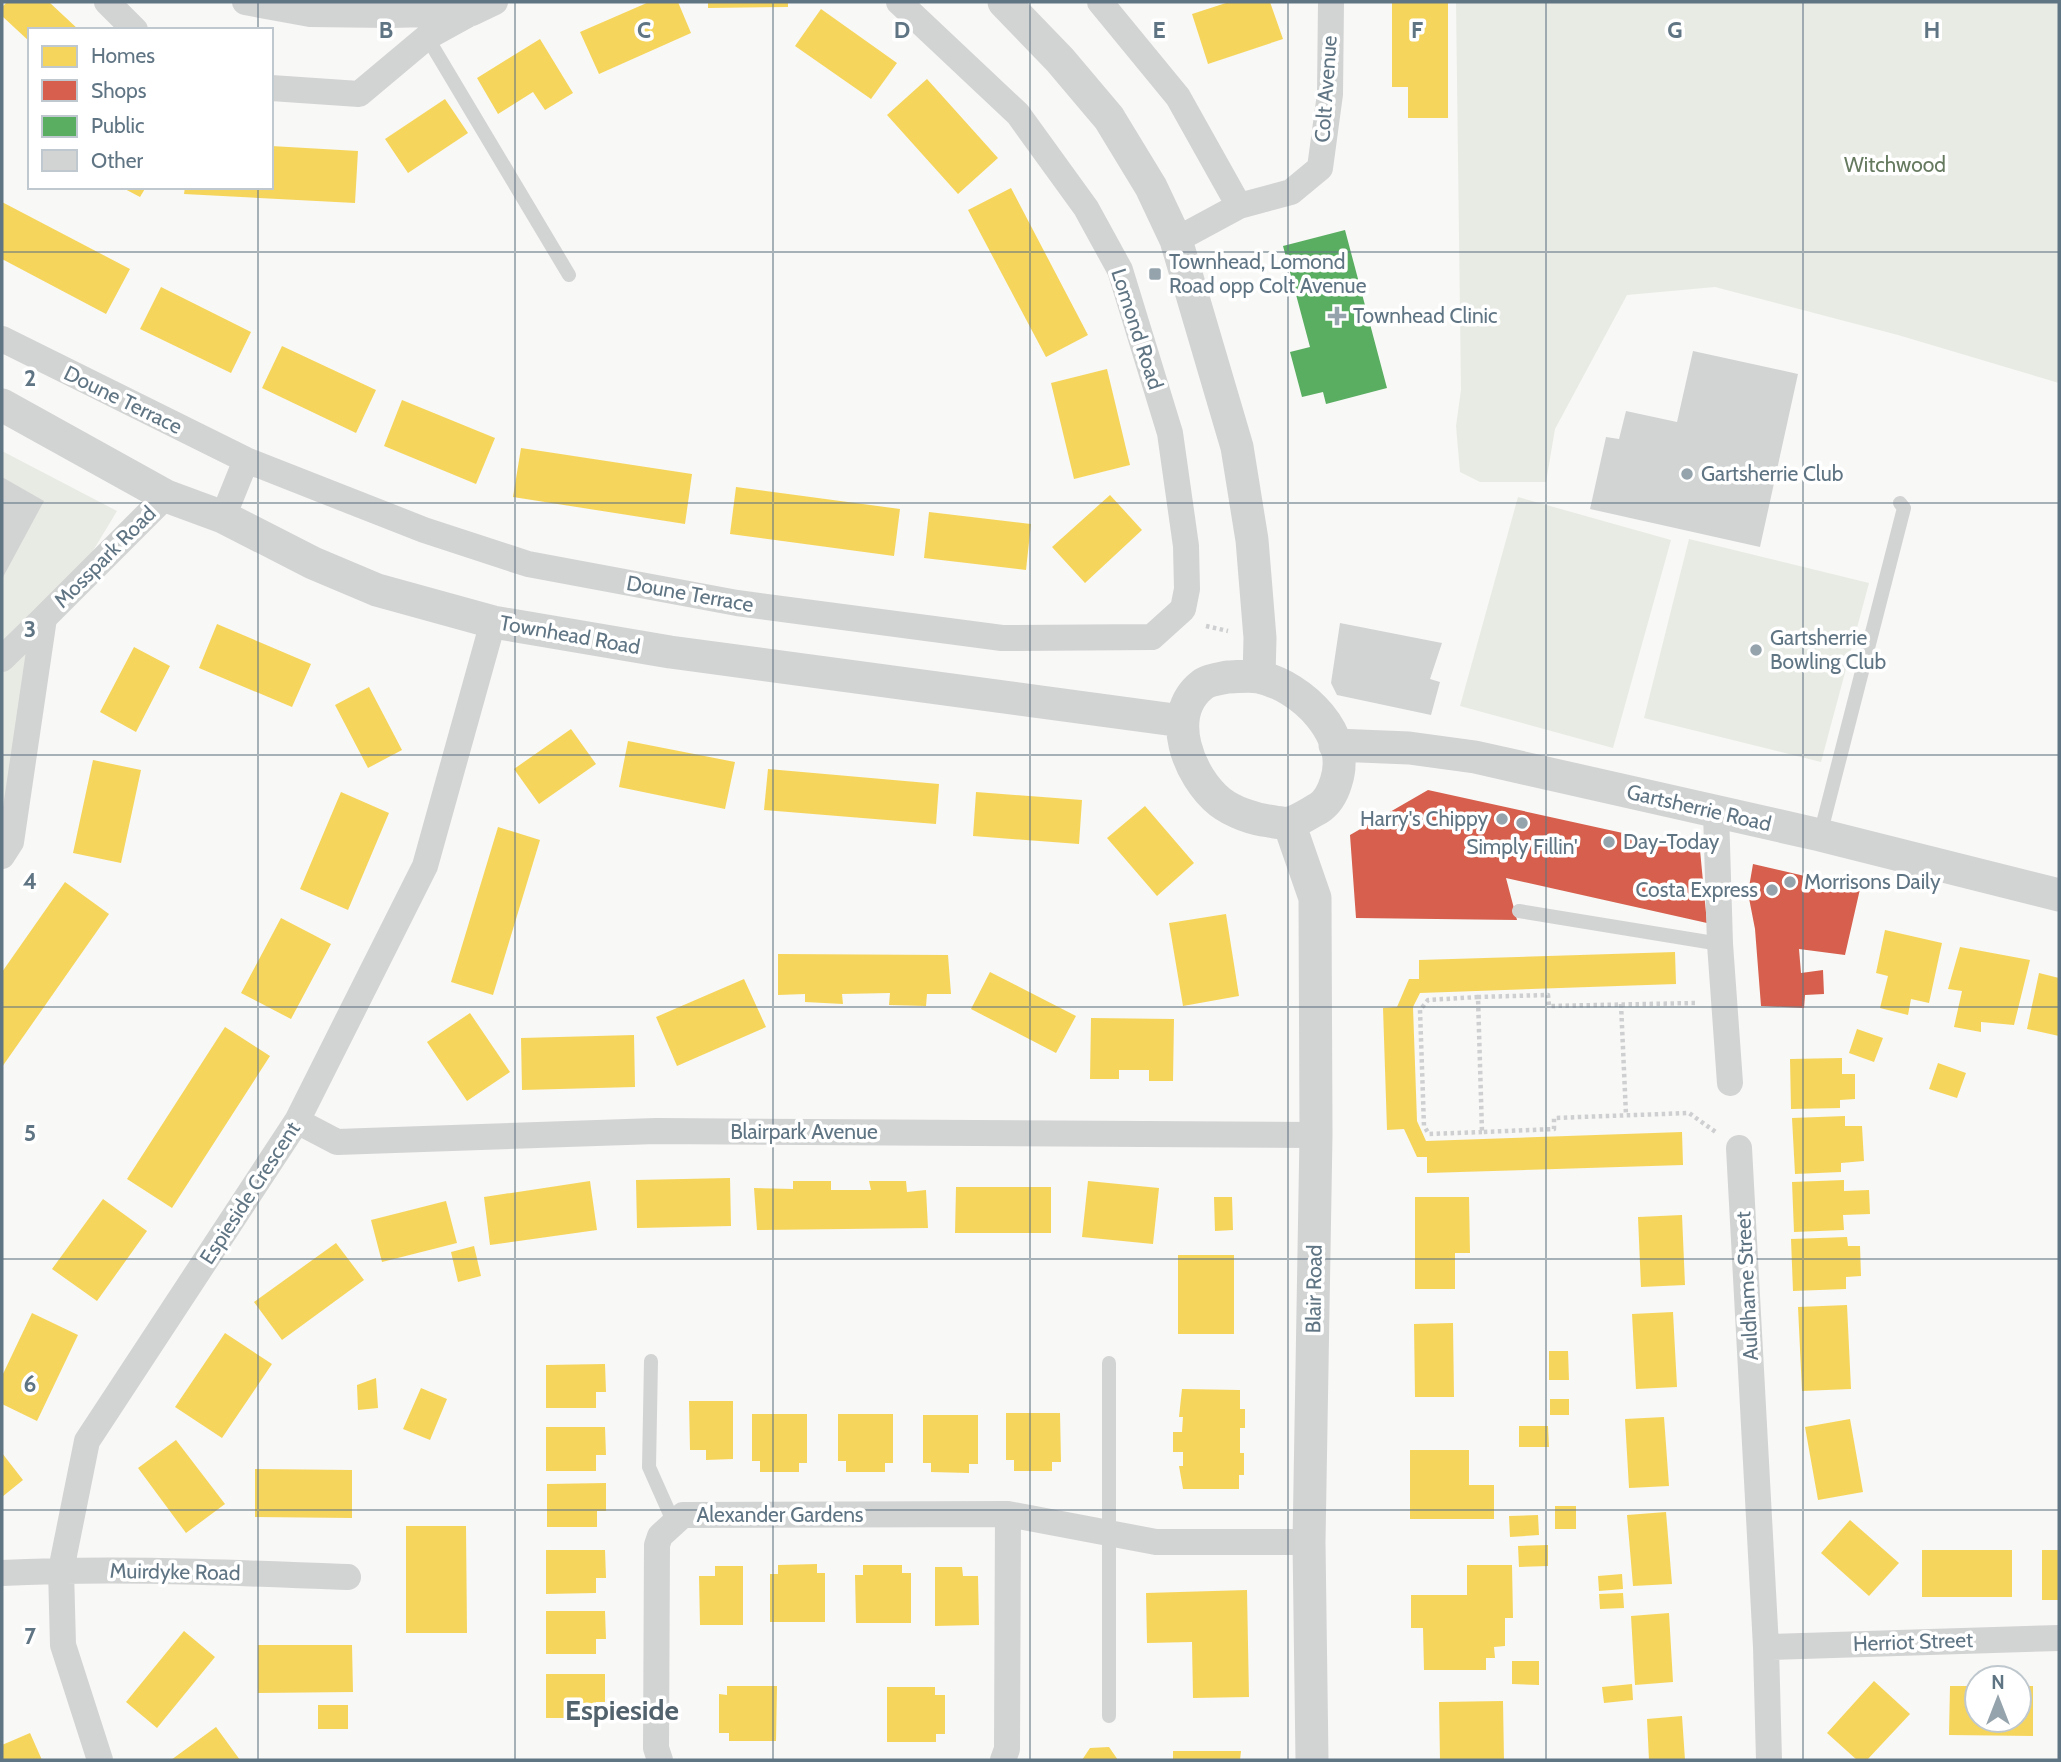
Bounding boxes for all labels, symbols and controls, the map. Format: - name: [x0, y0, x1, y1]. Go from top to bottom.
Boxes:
- text: B: [379, 16, 393, 44]
- text: C: [637, 16, 651, 44]
- text: D: [894, 16, 910, 44]
- text: E: [1152, 16, 1166, 44]
- text: F: [1411, 16, 1423, 44]
- text: G: [1667, 16, 1683, 44]
- text: H: [1924, 16, 1940, 44]
- legend: [28, 28, 273, 189]
- street label: Colt Avenue: [1309, 34, 1342, 143]
- text: Homes: [91, 43, 155, 68]
- text: Shops: [91, 78, 147, 103]
- text: Public: [91, 113, 145, 138]
- text: Other: [91, 148, 143, 173]
- park label: Witchwood: [1844, 152, 1946, 177]
- place label: Townhead, Lomond Road opp Colt Avenue: [1169, 249, 1367, 298]
- street label: Lomond Road: [1106, 265, 1169, 392]
- marker: Townhead, Lomond Road opp Colt Avenue: [1147, 266, 1163, 282]
- place label: Townhead Clinic: [1353, 303, 1498, 328]
- marker: Townhead Clinic: [1327, 306, 1347, 326]
- street label: Doune Terrace: [60, 360, 187, 439]
- text: 2: [24, 364, 36, 392]
- place label: Gartsherrie Club: [1701, 461, 1844, 486]
- marker: Gartsherrie Club: [1679, 466, 1695, 482]
- street label: Mosspark Road: [48, 500, 161, 613]
- street label: Doune Terrace: [625, 570, 756, 617]
- street label: Townhead Road: [498, 610, 642, 659]
- text: 3: [24, 615, 36, 643]
- place label: Gartsherrie Bowling Club: [1770, 625, 1886, 674]
- marker: Gartsherrie Bowling Club: [1748, 642, 1764, 658]
- street label: Gartsherrie Road: [1624, 779, 1774, 836]
- place label: Harry's Chippy: [1360, 806, 1488, 831]
- marker: Harry's Chippy: [1494, 811, 1510, 827]
- marker: Simply Fillin': [1514, 815, 1530, 831]
- place label: Day-Today: [1623, 829, 1720, 854]
- place label: Simply Fillin': [1466, 834, 1578, 859]
- marker: Day-Today: [1601, 834, 1617, 850]
- text: 4: [23, 867, 37, 895]
- place label: Morrisons Daily: [1804, 869, 1941, 894]
- marker: Morrisons Daily: [1782, 874, 1798, 890]
- place label: Costa Express: [1635, 877, 1758, 902]
- marker: Costa Express: [1764, 882, 1780, 898]
- street label: Espieside Crescent: [194, 1117, 305, 1269]
- text: 5: [24, 1119, 36, 1147]
- street label: Blairpark Avenue: [730, 1119, 878, 1144]
- street label: Auldhame Street: [1730, 1211, 1763, 1361]
- street label: Blair Road: [1300, 1244, 1327, 1334]
- text: 6: [24, 1370, 36, 1398]
- street label: Alexander Gardens: [696, 1502, 864, 1527]
- street label: Muirdyke Road: [109, 1558, 241, 1585]
- text: 7: [24, 1622, 36, 1650]
- street label: Herriot Street: [1852, 1627, 1973, 1656]
- north arrow: [1963, 1664, 2033, 1734]
- text: N: [1991, 1671, 2005, 1694]
- district label: Espieside: [565, 1693, 679, 1727]

